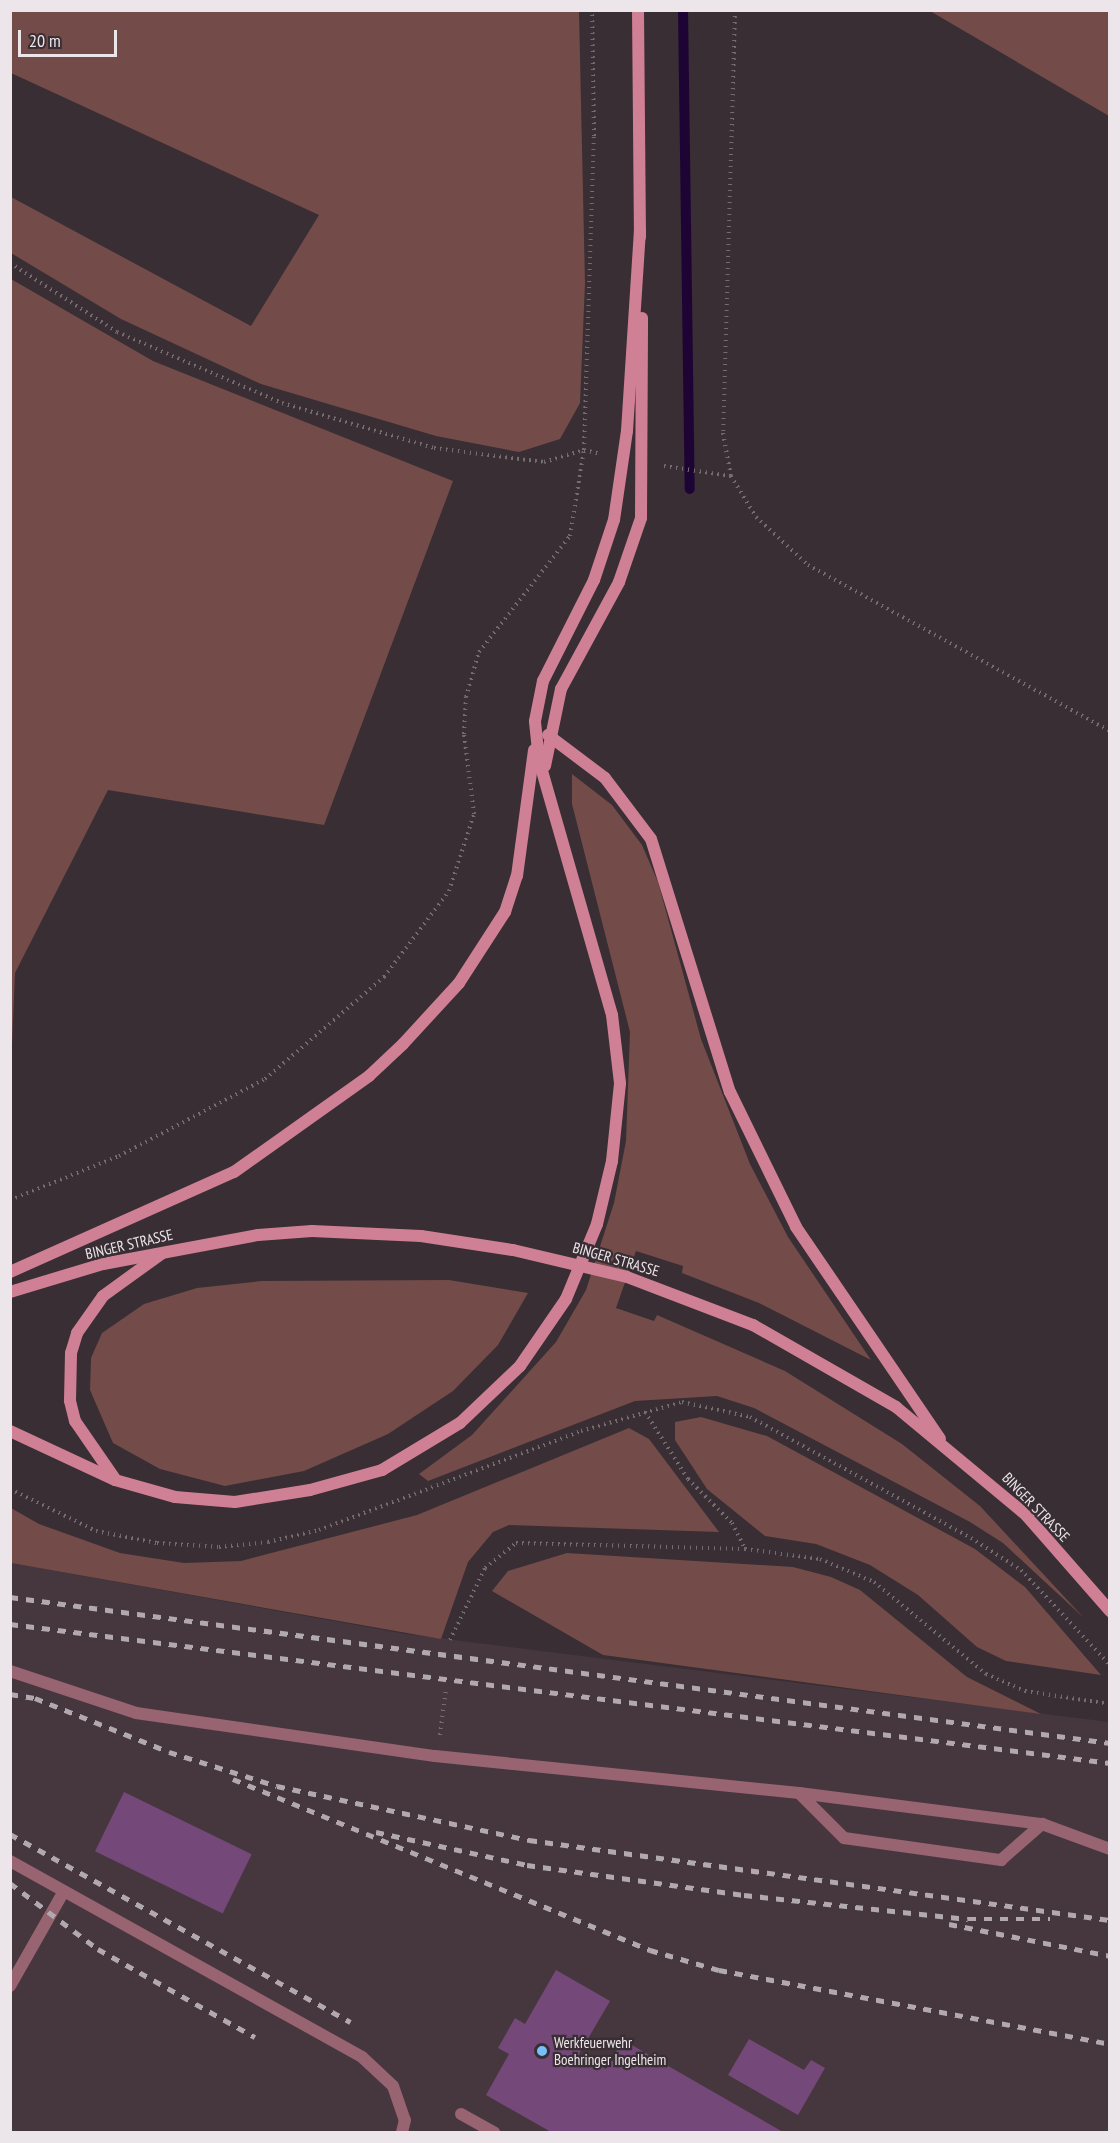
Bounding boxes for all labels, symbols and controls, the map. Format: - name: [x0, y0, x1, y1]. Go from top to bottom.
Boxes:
- scale bar: [21, 18, 120, 56]
- text: 20 m: [29, 29, 61, 52]
- street label: BINGER STRASSE: [84, 1225, 174, 1263]
- street label: BINGER STRASSE: [571, 1238, 661, 1280]
- street label: BINGER STRASSE: [999, 1469, 1073, 1545]
- place label: Werkfeuerwehr Boehringer Ingelheim: [554, 2033, 666, 2068]
- marker: Werkfeuerwehr Boehringer Ingelheim: [535, 2044, 549, 2058]

